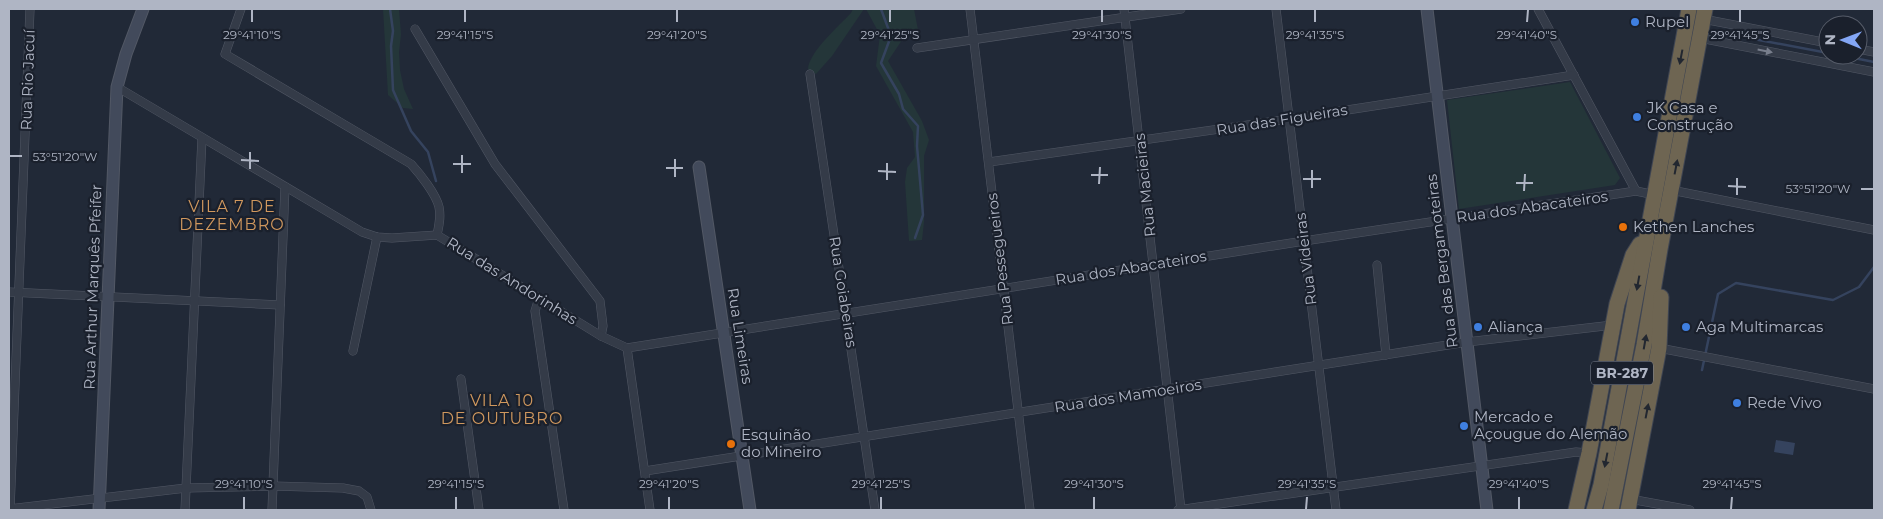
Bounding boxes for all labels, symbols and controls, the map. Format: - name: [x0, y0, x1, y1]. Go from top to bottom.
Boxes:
- place label: Rupel: [1645, 12, 1689, 31]
- north arrow: [1818, 15, 1868, 65]
- marker: Rupel: [1629, 16, 1641, 28]
- text: 29°41'10"S: [223, 27, 281, 42]
- text: 29°41'15"S: [437, 27, 493, 42]
- text: 29°41'20"S: [647, 27, 707, 42]
- text: 29°41'25"S: [861, 27, 919, 42]
- text: 29°41'30"S: [1072, 27, 1132, 42]
- text: 29°41'35"S: [1286, 27, 1344, 42]
- text: 29°41'40"S: [1497, 27, 1557, 42]
- text: 29°41'45"S: [1710, 27, 1770, 42]
- street label: Rua Rio Jacuí: [16, 28, 39, 131]
- text: N: [1821, 34, 1839, 46]
- one-way arrow: [1758, 47, 1774, 55]
- one-way arrow: [1676, 49, 1684, 65]
- place label: JK Casa e Construção: [1646, 98, 1733, 134]
- street label: Rua das Figueiras: [1215, 100, 1349, 139]
- marker: JK Casa e Construção: [1631, 111, 1643, 123]
- street label: Rua Macieiras: [1130, 132, 1159, 238]
- text: 53°51'20"W: [33, 149, 97, 164]
- one-way arrow: [1672, 158, 1680, 174]
- street label: Rua das Bergamoteiras: [1421, 173, 1462, 349]
- text: 53°51'20"W: [1786, 181, 1850, 196]
- street label: Rua Arthur Marquês Pfeifer: [79, 184, 106, 390]
- street label: Rua dos Abacateiros: [1455, 186, 1609, 227]
- street label: Rua Pessegueiros: [982, 192, 1017, 326]
- district label: VILA 7 DE DEZEMBRO: [179, 197, 285, 234]
- street label: Rua Videiras: [1290, 212, 1321, 306]
- place label: Kethen Lanches: [1633, 217, 1754, 236]
- marker: Kethen Lanches: [1617, 221, 1629, 233]
- street label: Rua das Andorinhas: [443, 233, 581, 329]
- street label: Rua Goiabeiras: [825, 235, 862, 349]
- street label: Rua dos Abacateiros: [1054, 246, 1208, 289]
- one-way arrow: [1633, 275, 1641, 291]
- street label: Rua Limeiras: [724, 286, 757, 385]
- place label: Aliança: [1488, 317, 1543, 336]
- place label: Aga Multimarcas: [1696, 317, 1823, 336]
- marker: Aliança: [1472, 321, 1484, 333]
- marker: Aga Multimarcas: [1680, 321, 1692, 333]
- one-way arrow: [1641, 334, 1649, 350]
- road number: BR-287: [1591, 362, 1653, 384]
- street label: Rua dos Mamoeiros: [1053, 374, 1203, 417]
- district label: VILA 10 DE OUTUBRO: [441, 391, 563, 428]
- place label: Rede Vivo: [1747, 393, 1822, 412]
- marker: Rede Vivo: [1731, 397, 1743, 409]
- one-way arrow: [1643, 403, 1651, 418]
- place label: Mercado e Açougue do Alemão: [1474, 407, 1627, 443]
- marker: Mercado e Açougue do Alemão: [1458, 420, 1470, 432]
- place label: Esquinão do Mineiro: [741, 425, 821, 461]
- marker: Esquinão do Mineiro: [725, 438, 737, 450]
- one-way arrow: [1601, 452, 1609, 468]
- text: 29°41'10"S: [215, 476, 273, 491]
- text: 29°41'15"S: [428, 476, 484, 491]
- text: 29°41'20"S: [639, 476, 699, 491]
- text: 29°41'25"S: [852, 476, 910, 491]
- text: 29°41'30"S: [1064, 476, 1124, 491]
- text: 29°41'35"S: [1278, 476, 1336, 491]
- text: 29°41'40"S: [1489, 476, 1549, 491]
- text: 29°41'45"S: [1702, 476, 1762, 491]

